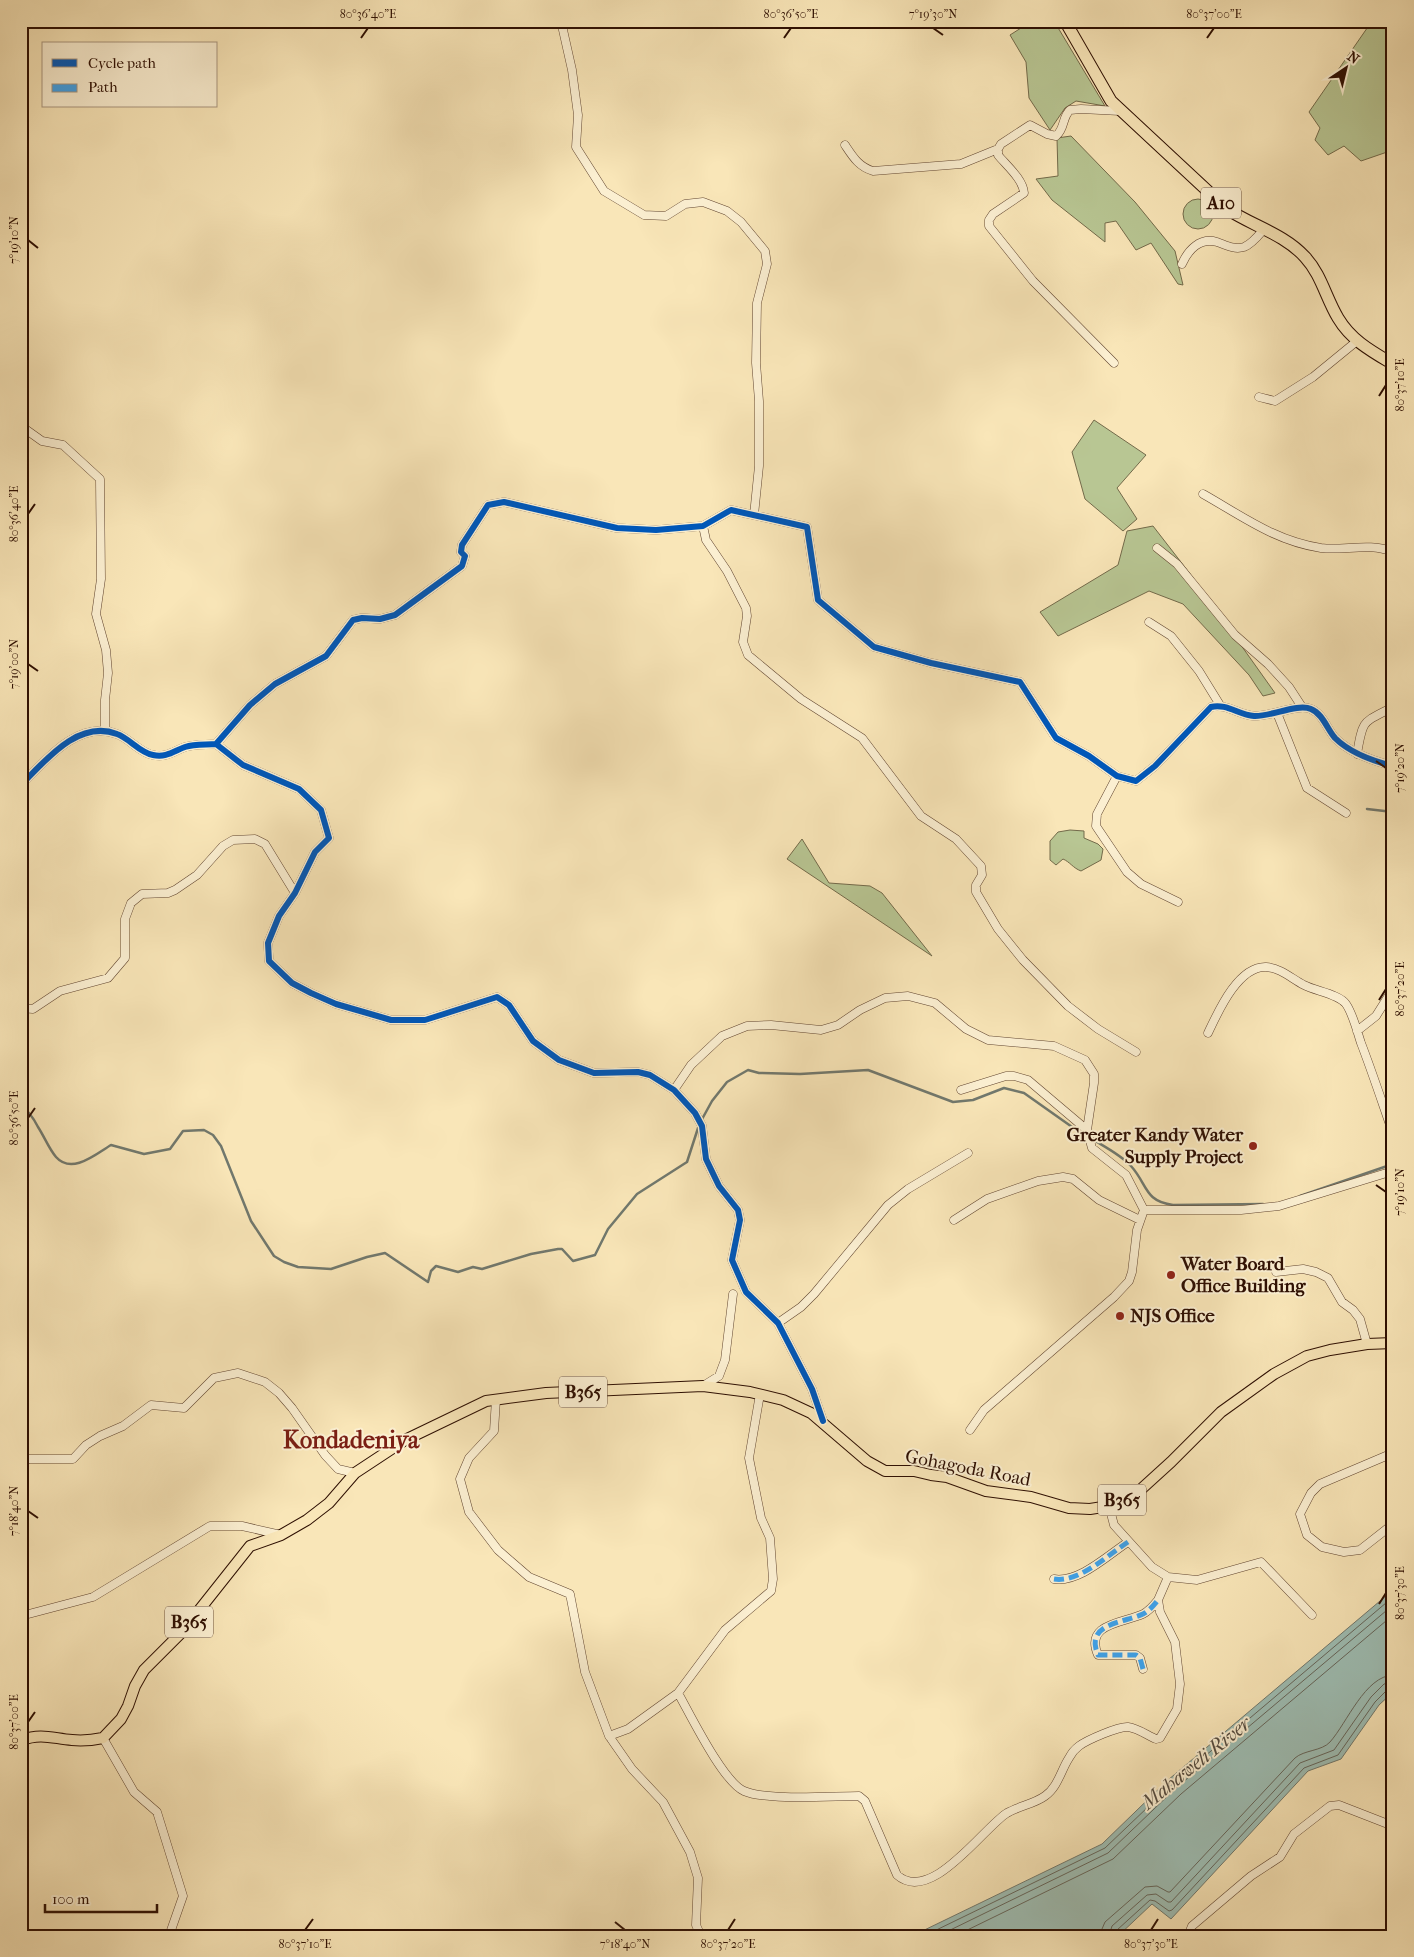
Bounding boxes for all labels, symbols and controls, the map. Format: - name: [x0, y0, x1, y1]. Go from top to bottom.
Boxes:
- text: 80°36'40"E: [340, 7, 396, 21]
- text: 80°36'50"E: [764, 7, 818, 21]
- text: 7°19'30"N: [909, 7, 957, 21]
- text: 80°37'00"E: [1186, 7, 1242, 21]
- legend: [42, 42, 218, 108]
- north arrow: [1322, 42, 1372, 92]
- text: N: [1344, 48, 1363, 68]
- text: Cycle path: [88, 54, 156, 72]
- text: Path: [88, 78, 118, 96]
- road number: A10: [1201, 188, 1241, 218]
- text: 7°19'10"N: [7, 216, 21, 264]
- text: 80°37'10"E: [1393, 358, 1407, 412]
- text: 80°36'40"E: [7, 486, 21, 542]
- text: 7°19'00"N: [7, 639, 21, 689]
- text: 7°19'20"N: [1393, 743, 1407, 793]
- text: 80°37'20"E: [1393, 961, 1407, 1017]
- text: 80°36'50"E: [7, 1091, 21, 1145]
- place label: Greater Kandy Water Supply Project: [1067, 1124, 1244, 1168]
- marker: Greater Kandy Water Supply Project: [1247, 1140, 1259, 1152]
- text: 7°19'10"N: [1393, 1168, 1407, 1216]
- place label: Water Board Office Building: [1180, 1253, 1306, 1297]
- marker: Water Board Office Building: [1165, 1269, 1177, 1281]
- place label: NJS Office: [1130, 1305, 1215, 1327]
- marker: NJS Office: [1114, 1310, 1126, 1322]
- road number: B365: [559, 1376, 607, 1408]
- district label: Kondadeniya: [283, 1426, 420, 1454]
- street label: Gohagoda Road: [903, 1445, 1033, 1491]
- road number: B365: [1098, 1484, 1146, 1516]
- text: 7°18'40"N: [7, 1486, 21, 1536]
- text: 80°37'30"E: [1393, 1566, 1407, 1620]
- road number: B365: [165, 1606, 213, 1638]
- text: 80°37'00"E: [7, 1694, 21, 1750]
- water label: Mahaweli River: [1135, 1711, 1257, 1815]
- scale bar: [45, 1882, 158, 1914]
- text: 100 m: [52, 1890, 90, 1908]
- text: 80°37'10"E: [278, 1937, 332, 1951]
- text: 7°18'40"N: [600, 1937, 650, 1951]
- text: 80°37'20"E: [700, 1937, 756, 1951]
- text: 80°37'30"E: [1124, 1937, 1178, 1951]

